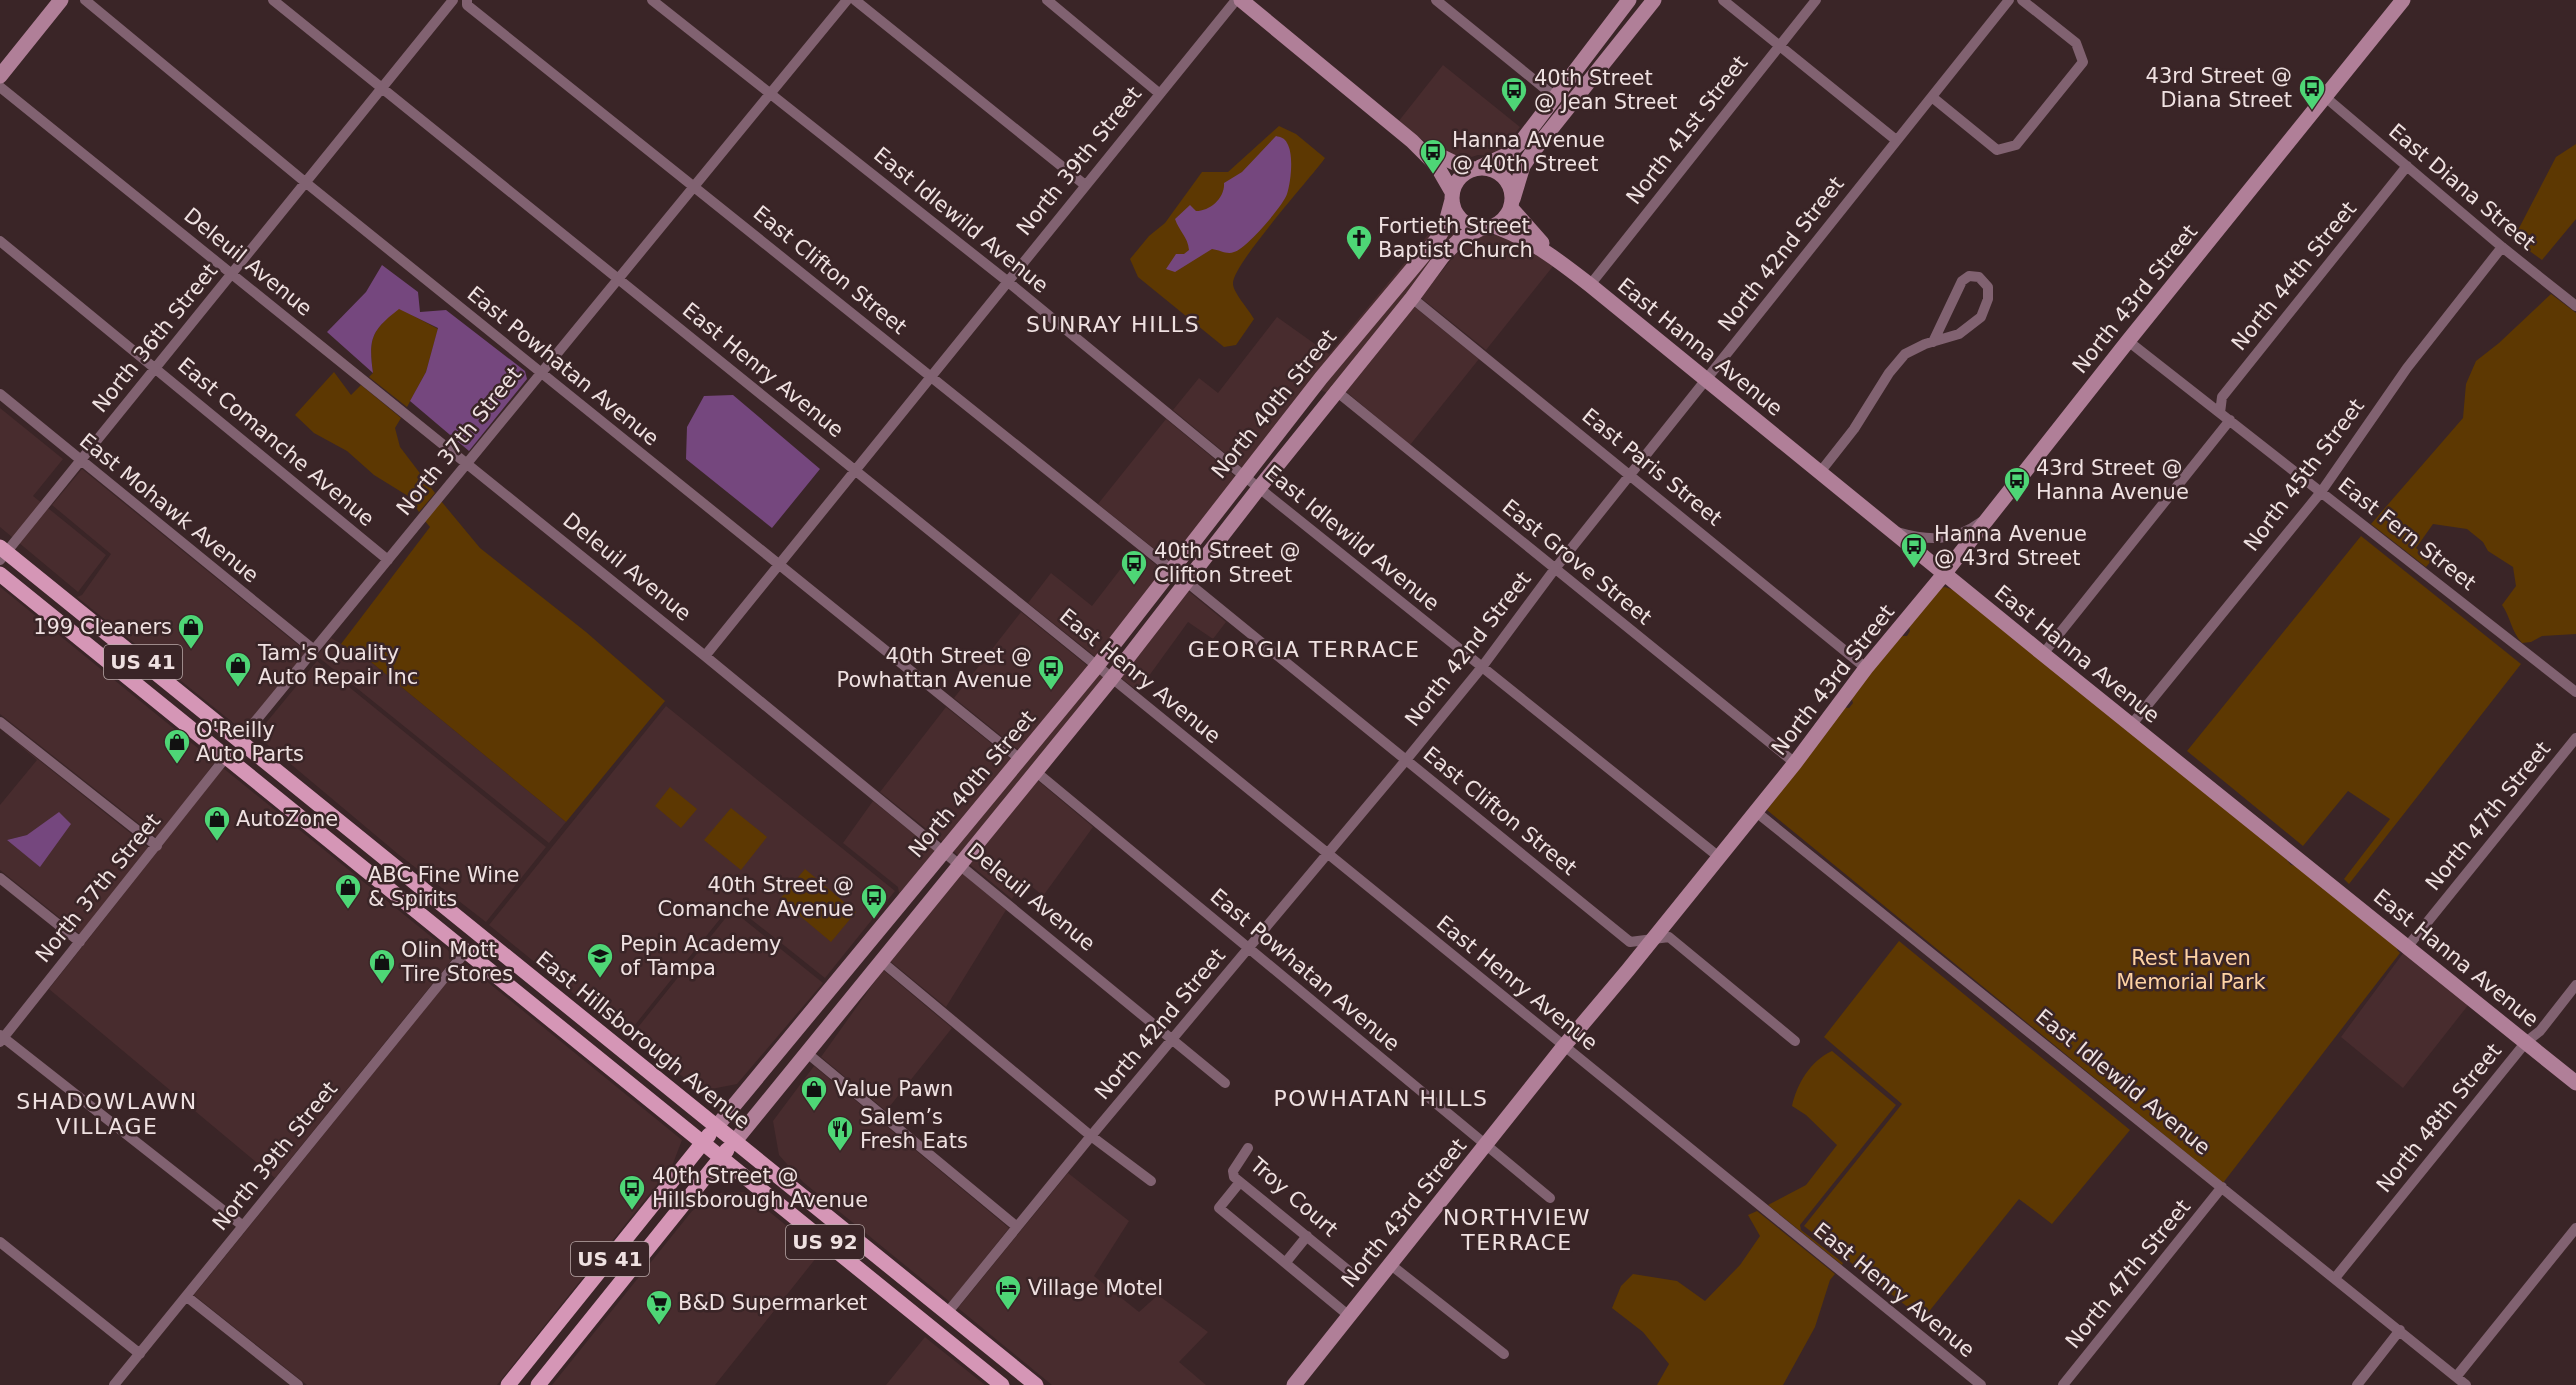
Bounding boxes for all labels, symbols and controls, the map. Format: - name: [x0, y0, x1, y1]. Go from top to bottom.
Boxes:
- street label: North 41st Street: [1622, 51, 1752, 209]
- place label: 43rd Street @ Diana Street: [2146, 64, 2292, 112]
- place label: 40th Street @ Jean Street: [1534, 66, 1677, 114]
- bus stop icon: 43rd Street @ Diana Street: [2297, 73, 2327, 111]
- bus stop icon: 40th Street @ Jean Street: [1499, 75, 1529, 113]
- street label: North 39th Street: [1012, 82, 1146, 240]
- street label: East Diana Street: [2384, 119, 2540, 255]
- place label: Hanna Avenue @ 40th Street: [1452, 128, 1605, 176]
- bus stop icon: Hanna Avenue @ 40th Street: [1418, 137, 1448, 175]
- street label: East Idlewild Avenue: [869, 142, 1053, 298]
- street label: North 42nd Street: [1713, 172, 1849, 336]
- street label: North 44th Street: [2227, 197, 2361, 355]
- street label: East Clifton Street: [749, 201, 911, 339]
- street label: Deleuil Avenue: [179, 203, 317, 321]
- place label: Fortieth Street Baptist Church: [1378, 214, 1533, 262]
- street label: North 43rd Street: [2068, 220, 2202, 378]
- church icon: Fortieth Street Baptist Church: [1344, 223, 1374, 261]
- street label: North 36th Street: [88, 259, 222, 417]
- street label: East Hanna Avenue: [1613, 273, 1787, 421]
- street label: East Powhatan Avenue: [462, 281, 664, 451]
- street label: East Henry Avenue: [678, 298, 848, 442]
- district label: SUNRAY HILLS: [1026, 312, 1200, 337]
- street label: North 40th Street: [1207, 325, 1341, 483]
- street label: East Comanche Avenue: [173, 353, 379, 531]
- street label: North 37th Street: [392, 362, 526, 520]
- street label: North 45th Street: [2239, 394, 2369, 556]
- street label: East Paris Street: [1577, 403, 1727, 531]
- street label: East Mohawk Avenue: [75, 428, 263, 588]
- place label: 43rd Street @ Hanna Avenue: [2036, 456, 2189, 504]
- street label: East Idlewild Avenue: [1260, 460, 1444, 616]
- bus stop icon: 43rd Street @ Hanna Avenue: [2002, 465, 2032, 503]
- street label: East Fern Street: [2333, 473, 2481, 595]
- street label: East Grove Street: [1498, 494, 1656, 630]
- street label: Deleuil Avenue: [558, 508, 696, 626]
- place label: Hanna Avenue @ 43rd Street: [1934, 522, 2087, 570]
- bus stop icon: Hanna Avenue @ 43rd Street: [1899, 531, 1929, 569]
- place label: 40th Street @ Clifton Street: [1154, 539, 1300, 587]
- bus stop icon: 40th Street @ Clifton Street: [1119, 548, 1149, 586]
- street label: North 42nd Street: [1400, 567, 1536, 731]
- street label: East Hanna Avenue: [1990, 580, 2164, 728]
- street label: North 43rd Street: [1767, 600, 1899, 760]
- street label: East Henry Avenue: [1055, 604, 1225, 748]
- shop icon: 199 Cleaners: [176, 612, 206, 650]
- place label: 199 Cleaners: [33, 615, 172, 639]
- district label: GEORGIA TERRACE: [1188, 637, 1420, 662]
- place label: Tam's Quality Auto Repair Inc: [257, 641, 418, 689]
- place label: 40th Street @ Powhattan Avenue: [837, 644, 1032, 692]
- road number: US 41: [104, 645, 182, 679]
- shop icon: Tam's Quality Auto Repair Inc: [223, 650, 253, 688]
- bus stop icon: 40th Street @ Powhattan Avenue: [1036, 653, 1066, 691]
- street label: North 40th Street: [904, 706, 1040, 862]
- place label: O'Reilly Auto Parts: [196, 718, 304, 766]
- shop icon: O'Reilly Auto Parts: [162, 727, 192, 765]
- street label: North 47th Street: [2421, 737, 2555, 895]
- street label: East Clifton Street: [1419, 742, 1581, 880]
- shop icon: AutoZone: [202, 804, 232, 842]
- place label: AutoZone: [236, 807, 338, 831]
- street label: North 37th Street: [31, 809, 165, 967]
- street label: Deleuil Avenue: [962, 838, 1100, 956]
- place label: ABC Fine Wine & Spirits: [368, 863, 519, 911]
- shop icon: ABC Fine Wine & Spirits: [333, 872, 363, 910]
- place label: 40th Street @ Comanche Avenue: [657, 873, 854, 921]
- bus stop icon: 40th Street @ Comanche Avenue: [859, 882, 889, 920]
- street label: East Powhatan Avenue: [1206, 884, 1404, 1056]
- street label: East Hanna Avenue: [2369, 884, 2543, 1032]
- street label: East Henry Avenue: [1432, 911, 1602, 1055]
- place label: Pepin Academy of Tampa: [620, 932, 782, 980]
- place label: Olin Mott Tire Stores: [400, 938, 513, 986]
- school or university icon: Pepin Academy of Tampa: [585, 941, 615, 979]
- street label: North 42nd Street: [1090, 944, 1230, 1104]
- street label: East Hillsborough Avenue: [531, 946, 755, 1134]
- park label: Rest Haven Memorial Park: [2116, 946, 2267, 994]
- shop icon: Olin Mott Tire Stores: [367, 947, 397, 985]
- street label: East Idlewild Avenue: [2031, 1004, 2215, 1160]
- street label: North 48th Street: [2372, 1039, 2506, 1197]
- shop icon: Value Pawn: [799, 1074, 829, 1112]
- street label: North 39th Street: [208, 1077, 342, 1235]
- place label: Value Pawn: [834, 1077, 953, 1101]
- district label: POWHATAN HILLS: [1274, 1086, 1488, 1111]
- district label: SHADOWLAWN VILLAGE: [16, 1089, 198, 1139]
- place label: Salem’s Fresh Eats: [860, 1105, 968, 1153]
- restaurant icon: Salem’s Fresh Eats: [825, 1114, 855, 1152]
- street label: North 43rd Street: [1337, 1134, 1471, 1292]
- street label: Troy Court: [1245, 1152, 1342, 1241]
- place label: 40th Street @ Hillsborough Avenue: [652, 1164, 868, 1212]
- bus stop icon: 40th Street @ Hillsborough Avenue: [617, 1173, 647, 1211]
- street label: North 47th Street: [2061, 1195, 2195, 1353]
- district label: NORTHVIEW TERRACE: [1443, 1205, 1591, 1255]
- street label: East Henry Avenue: [1809, 1218, 1979, 1362]
- road number: US 92: [786, 1225, 864, 1259]
- road number: US 41: [571, 1242, 649, 1276]
- hotel icon: Village Motel: [993, 1273, 1023, 1311]
- place label: Village Motel: [1028, 1276, 1163, 1300]
- supermarket icon: B&D Supermarket: [644, 1288, 674, 1326]
- place label: B&D Supermarket: [678, 1291, 867, 1315]

